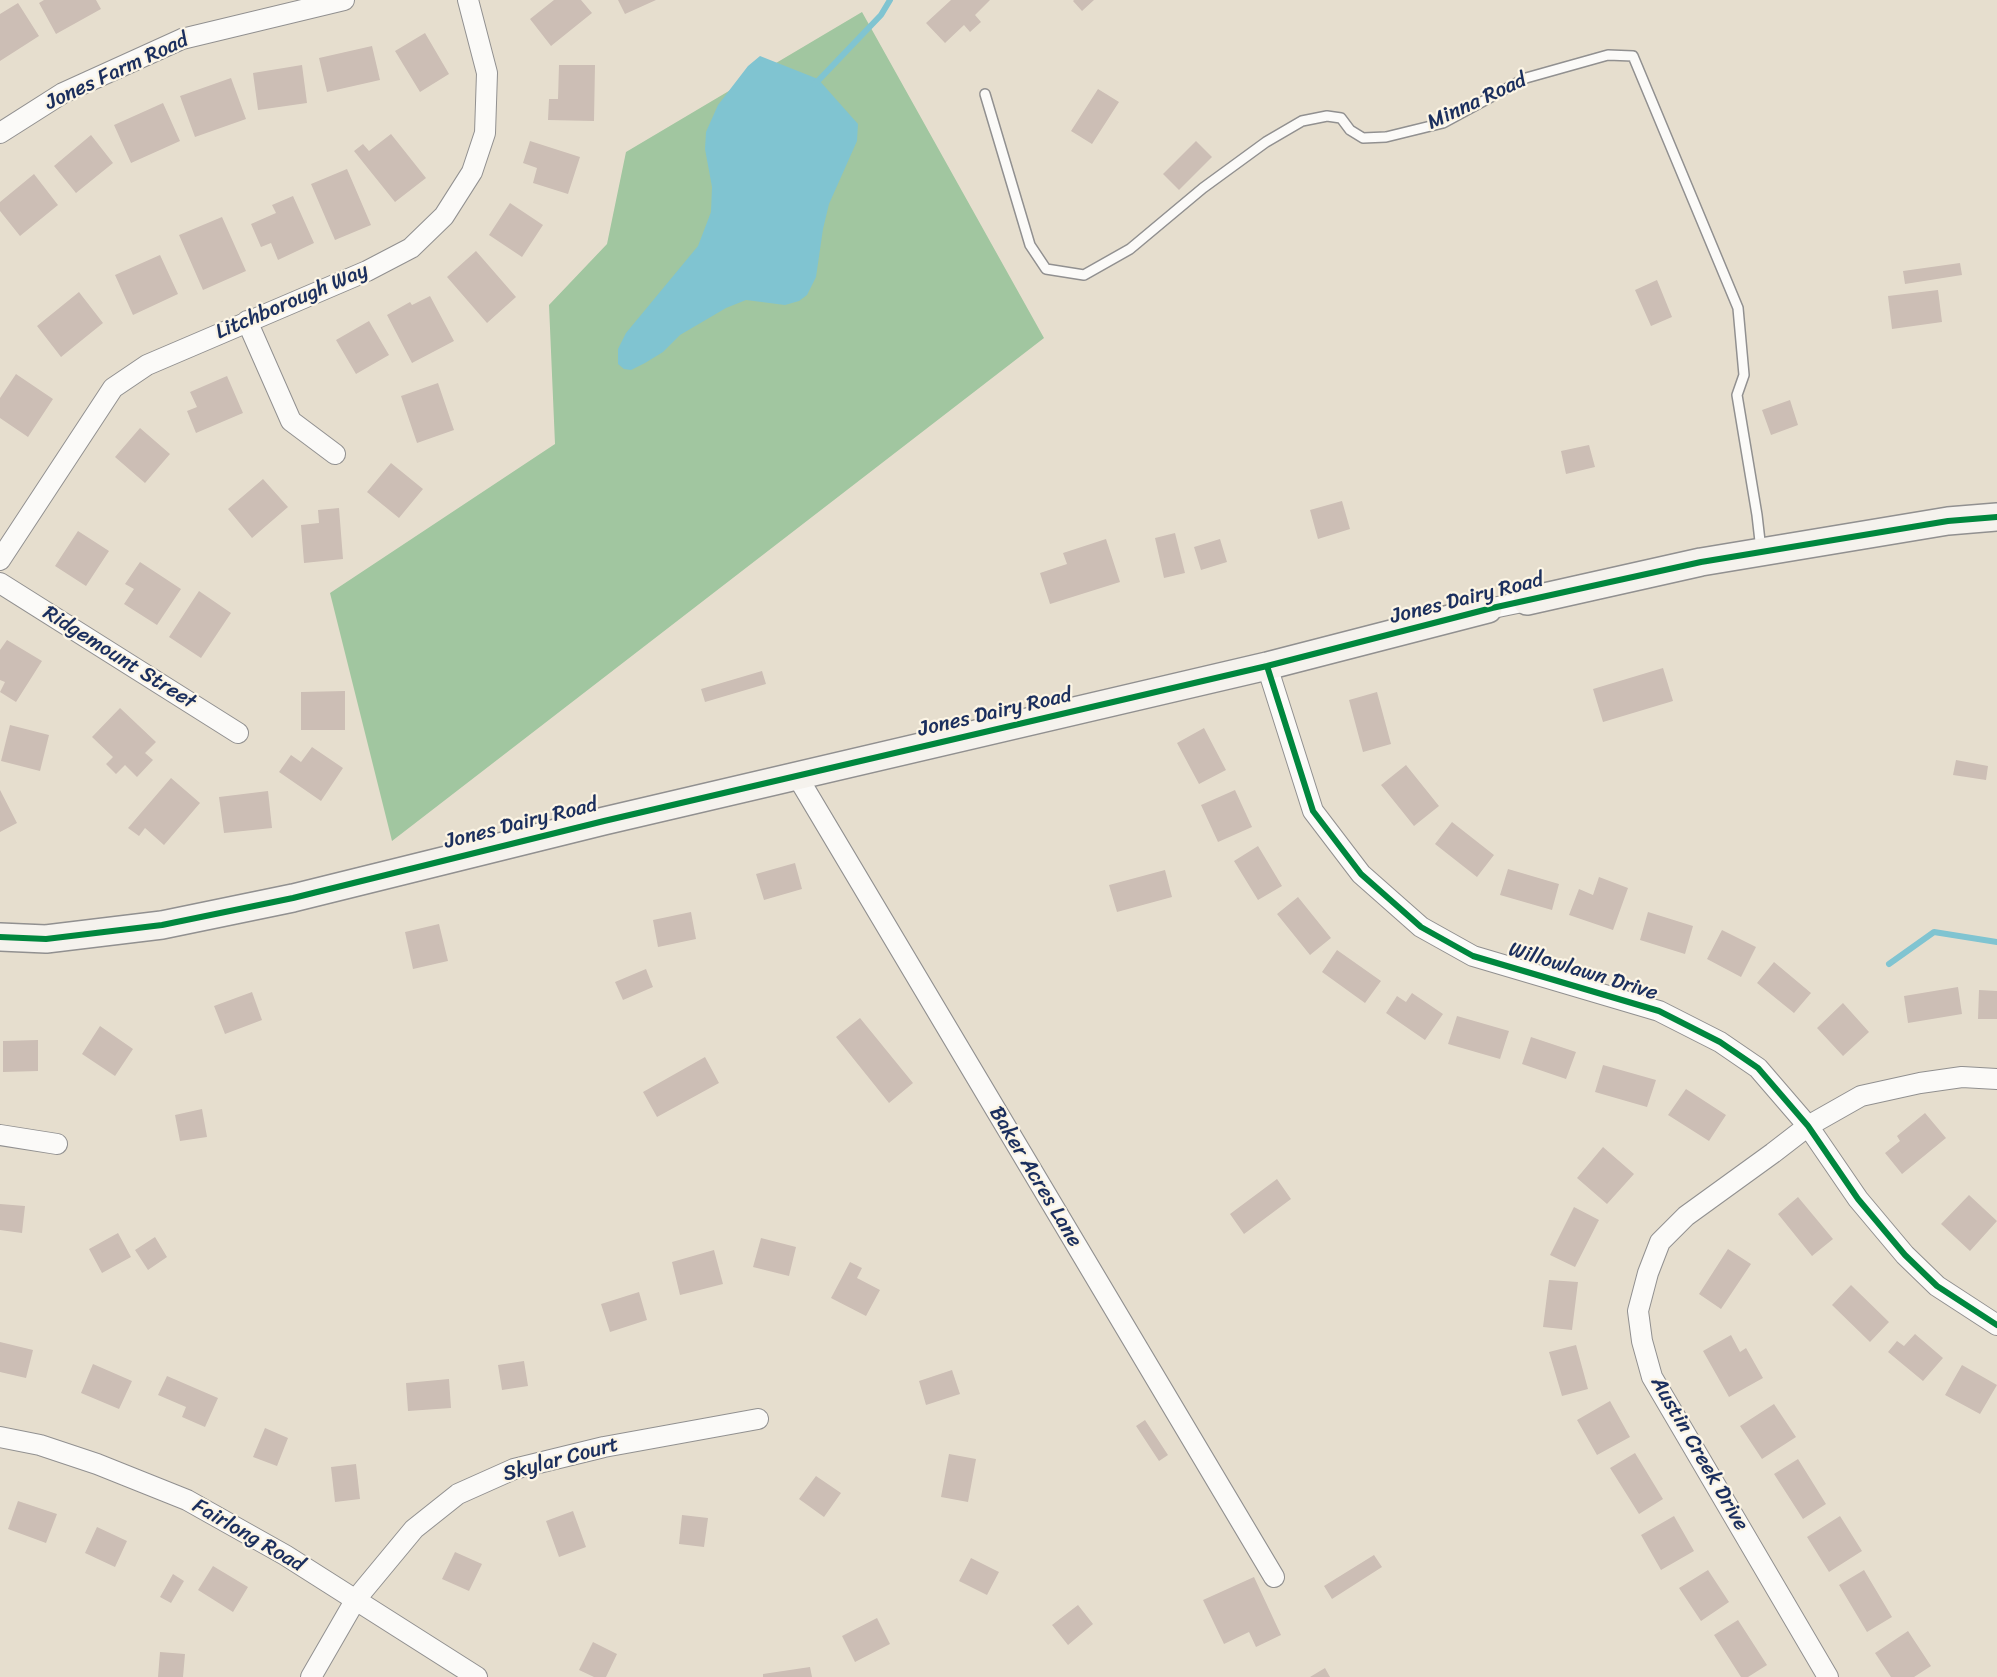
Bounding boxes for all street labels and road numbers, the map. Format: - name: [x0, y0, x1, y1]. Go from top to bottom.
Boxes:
- street label: Jones Farm Road: [41, 28, 193, 116]
- street label: Minna Road: [1423, 68, 1531, 136]
- street label: Litchborough Way: [212, 258, 372, 346]
- street label: Jones Dairy Road: [1388, 568, 1546, 630]
- street label: Ridgemount Street: [38, 601, 200, 715]
- street label: Jones Dairy Road: [916, 683, 1074, 743]
- street label: Jones Dairy Road: [442, 793, 600, 855]
- street label: Willowlawn Drive: [1505, 937, 1661, 1007]
- street label: Baker Acres Lane: [983, 1102, 1087, 1252]
- street label: Austin Creek Drive: [1645, 1372, 1753, 1536]
- street label: Skylar Court: [500, 1432, 622, 1488]
- street label: Fairlong Road: [187, 1494, 309, 1578]

